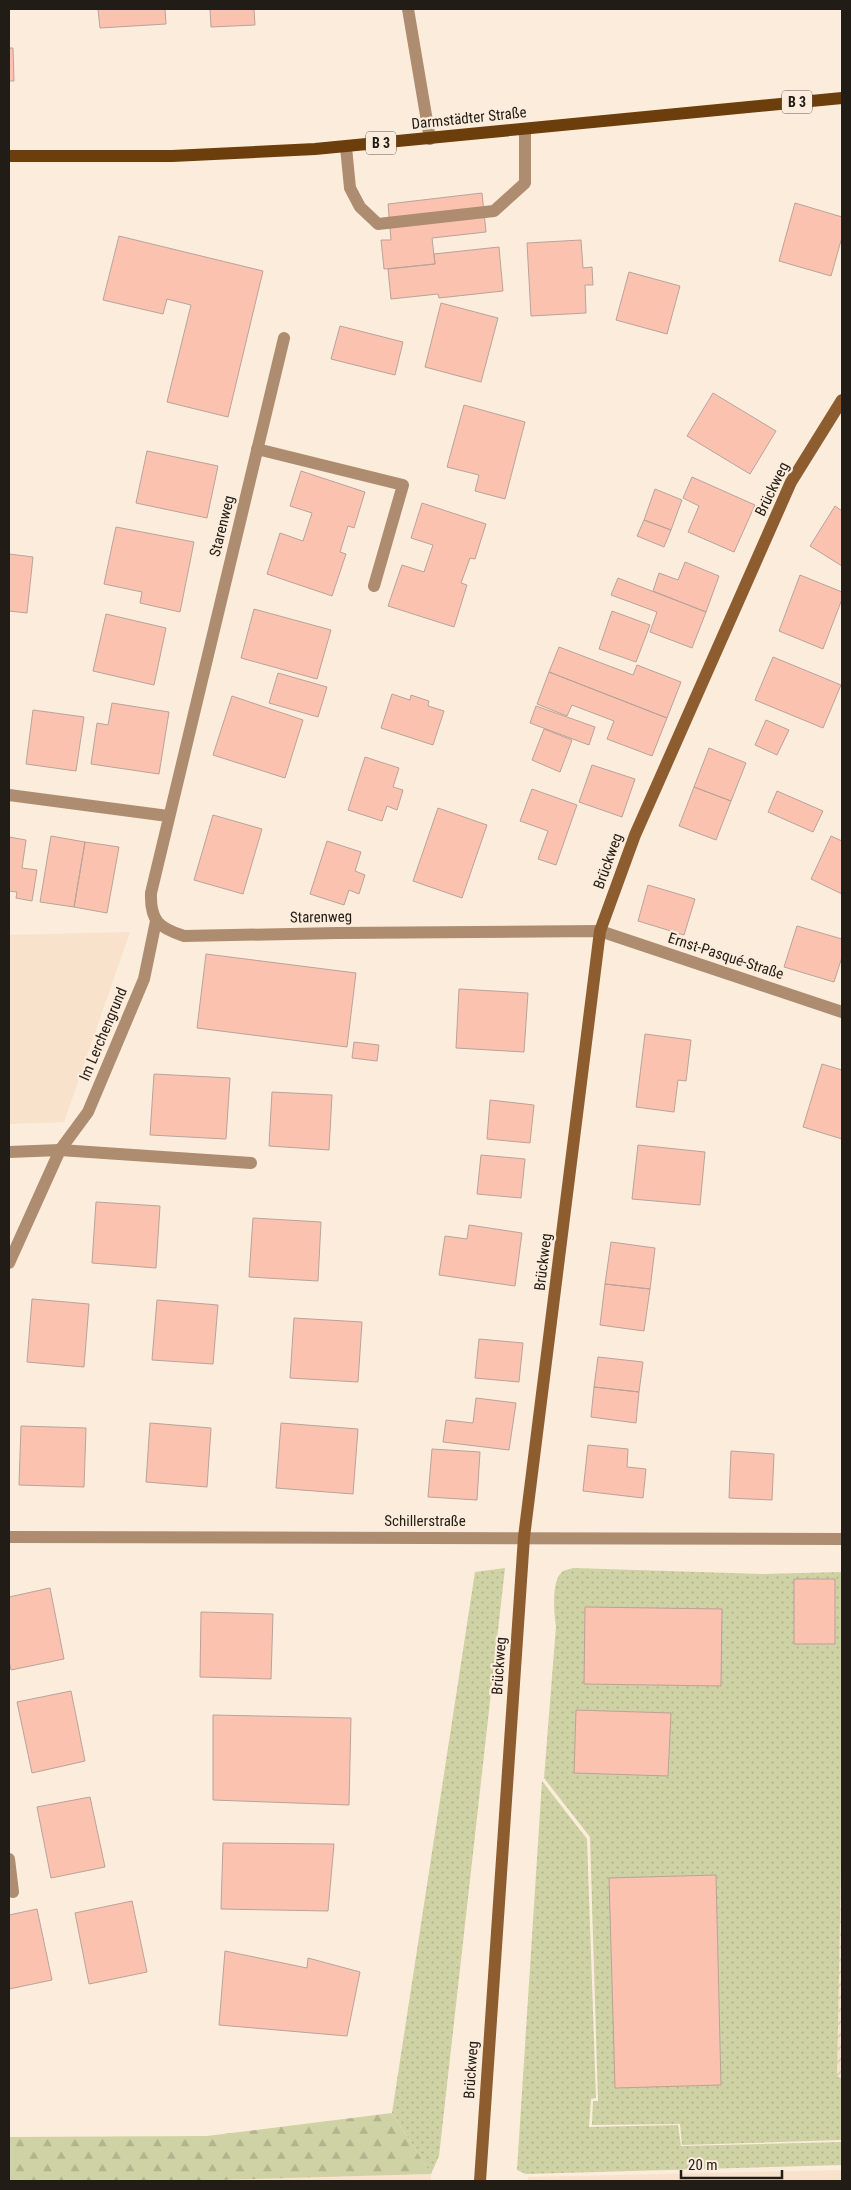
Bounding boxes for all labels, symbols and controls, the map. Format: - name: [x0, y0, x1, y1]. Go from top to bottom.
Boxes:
- road number: B 3: [782, 90, 812, 114]
- street label: Darmstädter Straße: [411, 103, 527, 133]
- road number: B 3: [366, 132, 396, 154]
- street label: Brückweg: [751, 459, 793, 519]
- street label: Starenweg: [206, 494, 238, 558]
- street label: Brückweg: [590, 831, 626, 891]
- street label: Starenweg: [290, 907, 352, 927]
- street label: Ernst-Pasqué-Straße: [666, 929, 786, 983]
- street label: Im Lerchengrund: [75, 985, 131, 1083]
- street label: Brückweg: [531, 1232, 555, 1292]
- street label: Schillerstraße: [384, 1512, 466, 1530]
- street label: Brückweg: [488, 1636, 510, 1696]
- street label: Brückweg: [460, 2040, 482, 2100]
- scale bar: [681, 2148, 782, 2180]
- text: 20 m: [688, 2156, 718, 2174]

